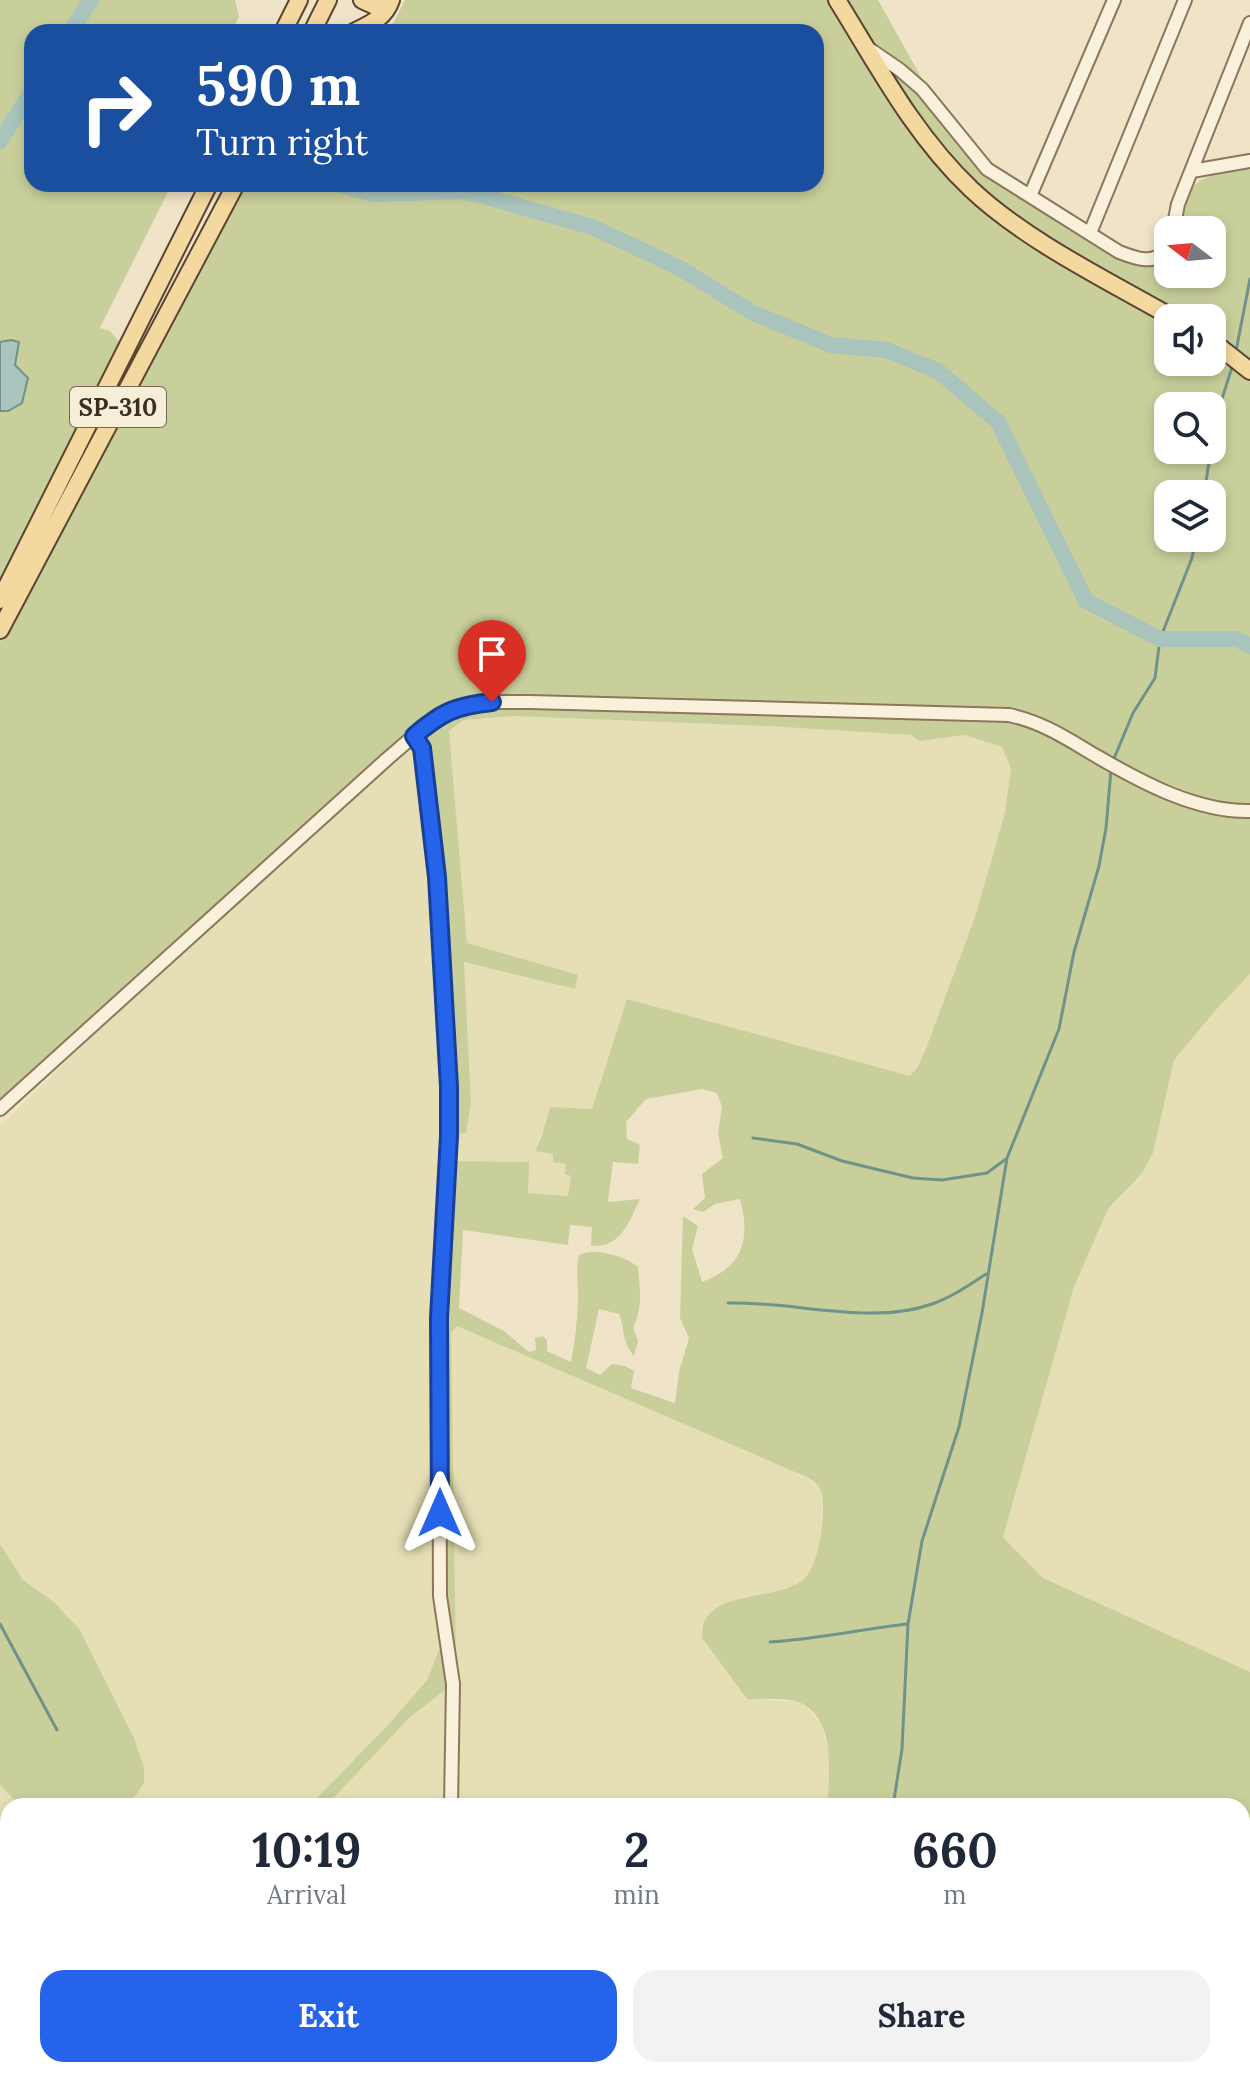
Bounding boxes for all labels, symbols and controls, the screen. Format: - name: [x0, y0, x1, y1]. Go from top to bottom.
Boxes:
- text: 590 m: [196, 49, 360, 120]
- icon: right: [64, 56, 168, 160]
- text: Turn right: [196, 119, 369, 165]
- north arrow: [1154, 216, 1226, 288]
- map controls: [1154, 216, 1226, 552]
- button: sound: [1154, 304, 1226, 376]
- road number: SP-310: [70, 387, 166, 427]
- button: search: [1154, 392, 1226, 464]
- button: layers: [1154, 480, 1226, 552]
- pin: [458, 620, 526, 702]
- icon: arrive: [470, 632, 514, 676]
- position arrow: [398, 1471, 482, 1555]
- text: 10:19: [252, 1819, 361, 1880]
- text: 2: [624, 1819, 650, 1880]
- text: 660: [912, 1819, 998, 1880]
- text: Arrival: [267, 1878, 347, 1911]
- text: min: [614, 1878, 660, 1911]
- text: m: [943, 1878, 967, 1911]
- button: Exit: [40, 1970, 617, 2062]
- button: Share: [633, 1970, 1210, 2062]

